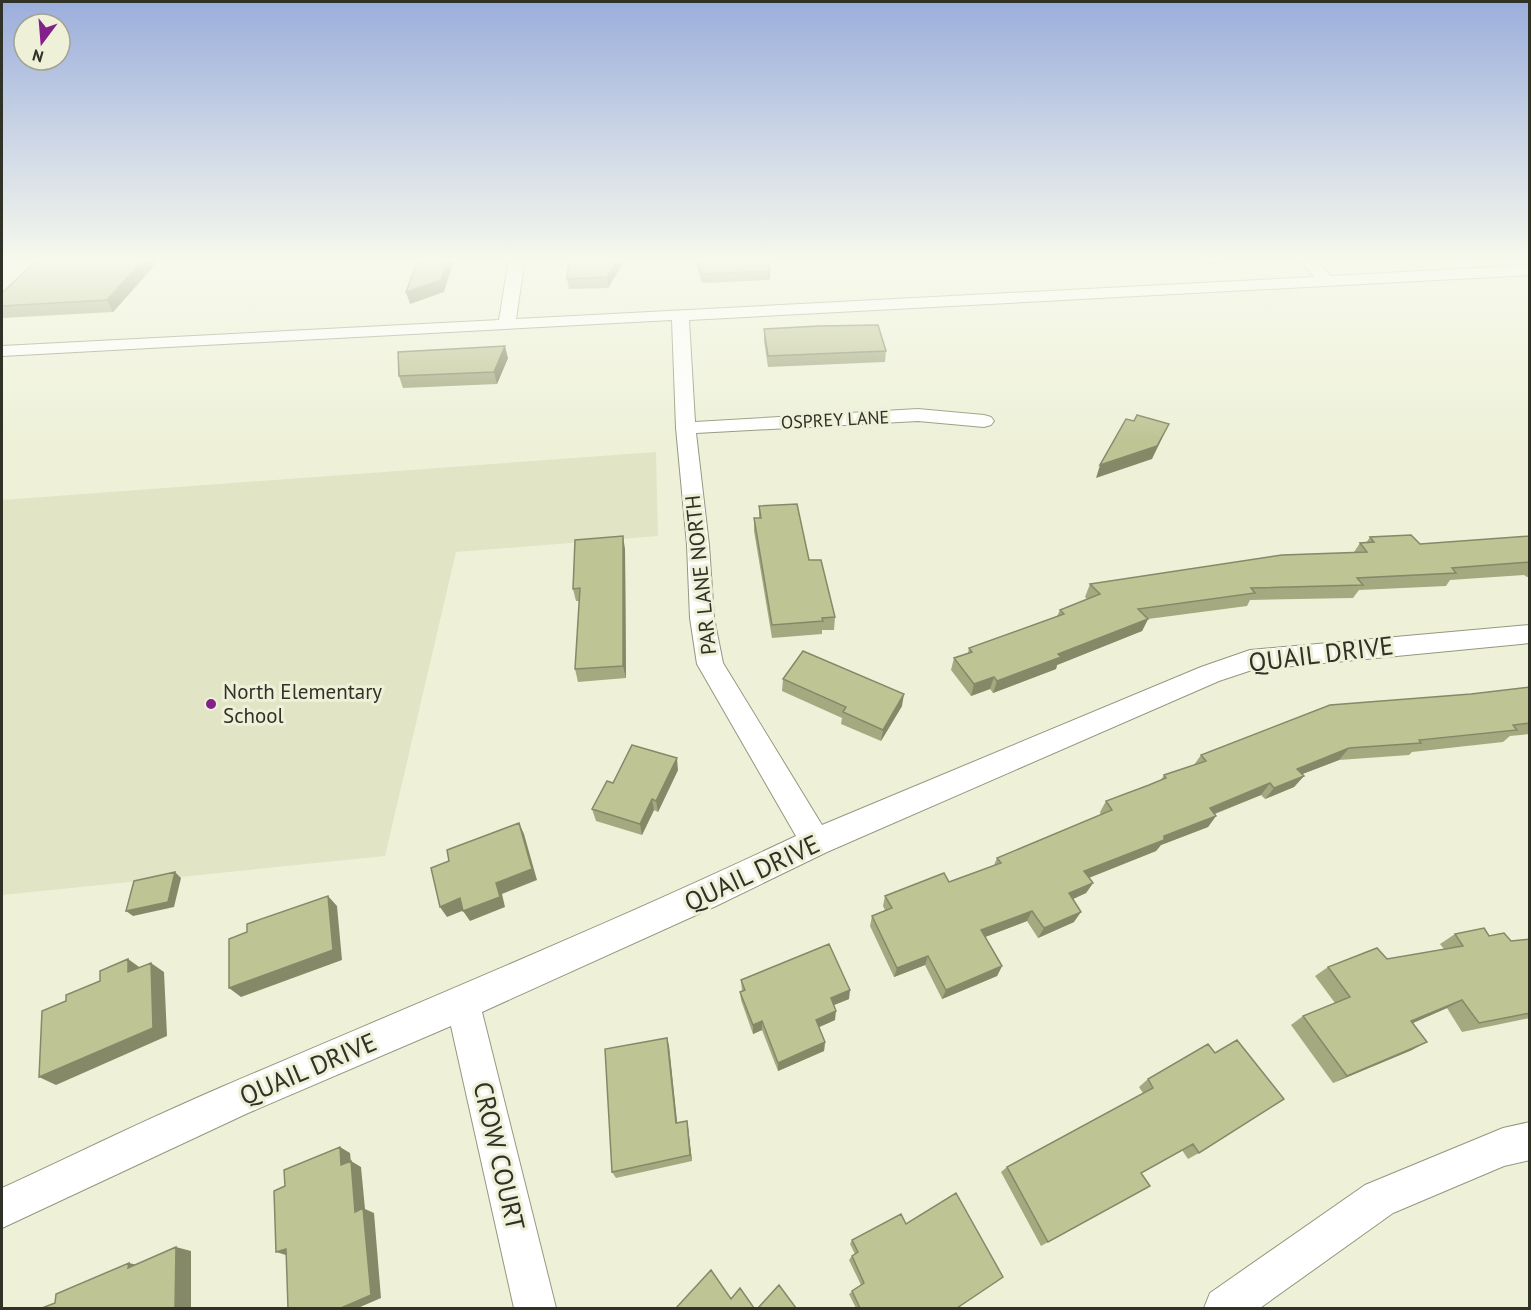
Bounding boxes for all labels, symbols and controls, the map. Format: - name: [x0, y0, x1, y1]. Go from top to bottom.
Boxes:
- north arrow: [12, 12, 72, 72]
- text: N: [30, 45, 46, 67]
- street label: OSPREY LANE: [780, 405, 890, 434]
- street label: PAR LANE NORTH: [679, 494, 722, 656]
- street label: QUAIL DRIVE: [1247, 628, 1395, 679]
- place label: North Elementary School: [223, 678, 382, 729]
- marker: North Elementary School: [204, 697, 218, 711]
- street label: QUAIL DRIVE: [679, 827, 825, 918]
- street label: QUAIL DRIVE: [234, 1025, 381, 1112]
- street label: CROW COURT: [466, 1078, 533, 1233]

